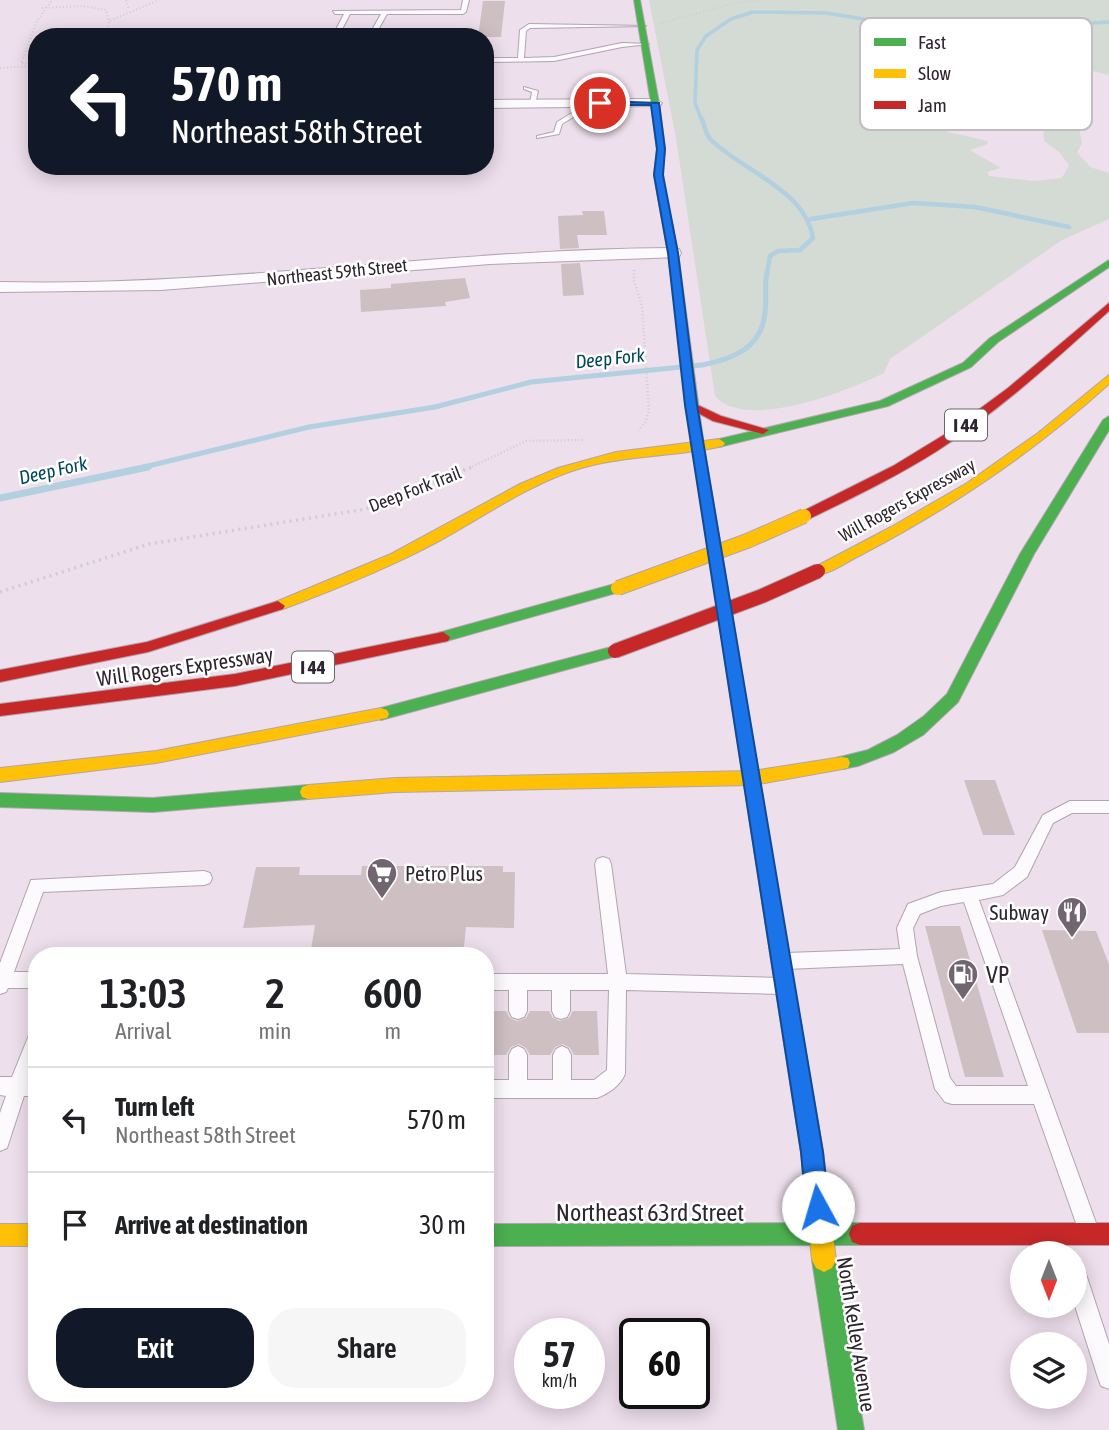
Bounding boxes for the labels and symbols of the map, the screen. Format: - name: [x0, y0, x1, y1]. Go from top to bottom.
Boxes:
- legend: [860, 18, 1092, 130]
- text: Fast: [918, 31, 946, 53]
- text: Slow: [918, 62, 952, 84]
- pin: [570, 73, 630, 133]
- text: Jam: [918, 94, 947, 116]
- street label: Northeast 59th Street: [266, 254, 408, 290]
- water label: Deep Fork: [574, 343, 646, 373]
- road number: I 44: [945, 410, 987, 440]
- water label: Deep Fork: [17, 451, 90, 489]
- street label: Will Rogers Expressway: [835, 454, 979, 546]
- street label: Deep Fork Trail: [366, 462, 464, 516]
- street label: Will Rogers Expressway: [95, 642, 275, 690]
- road number: I 44: [292, 652, 334, 682]
- supermarket icon: Petro Plus: [365, 856, 399, 900]
- place label: Petro Plus: [405, 861, 483, 885]
- restaurant icon: Subway: [1055, 895, 1089, 939]
- place label: Subway: [990, 900, 1049, 924]
- fuel station icon: VP: [946, 957, 980, 1001]
- place label: VP: [986, 961, 1010, 988]
- position arrow: [781, 1170, 855, 1244]
- street label: Northeast 63rd Street: [556, 1199, 744, 1226]
- north arrow: [1010, 1241, 1087, 1318]
- street label: North Kelley Avenue: [833, 1255, 881, 1413]
- speed limit sign: 60: [619, 1318, 710, 1409]

